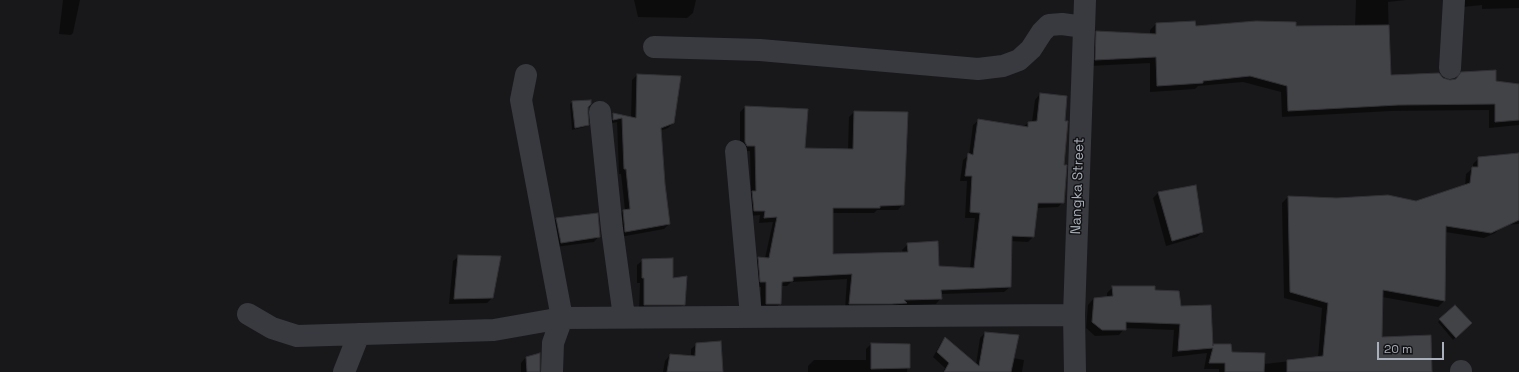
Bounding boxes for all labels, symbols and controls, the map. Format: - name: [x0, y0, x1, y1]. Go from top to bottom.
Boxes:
- street label: Nangka Street: [1068, 137, 1088, 235]
- scale bar: [1379, 334, 1446, 360]
- text: 20 m: [1384, 341, 1412, 357]

